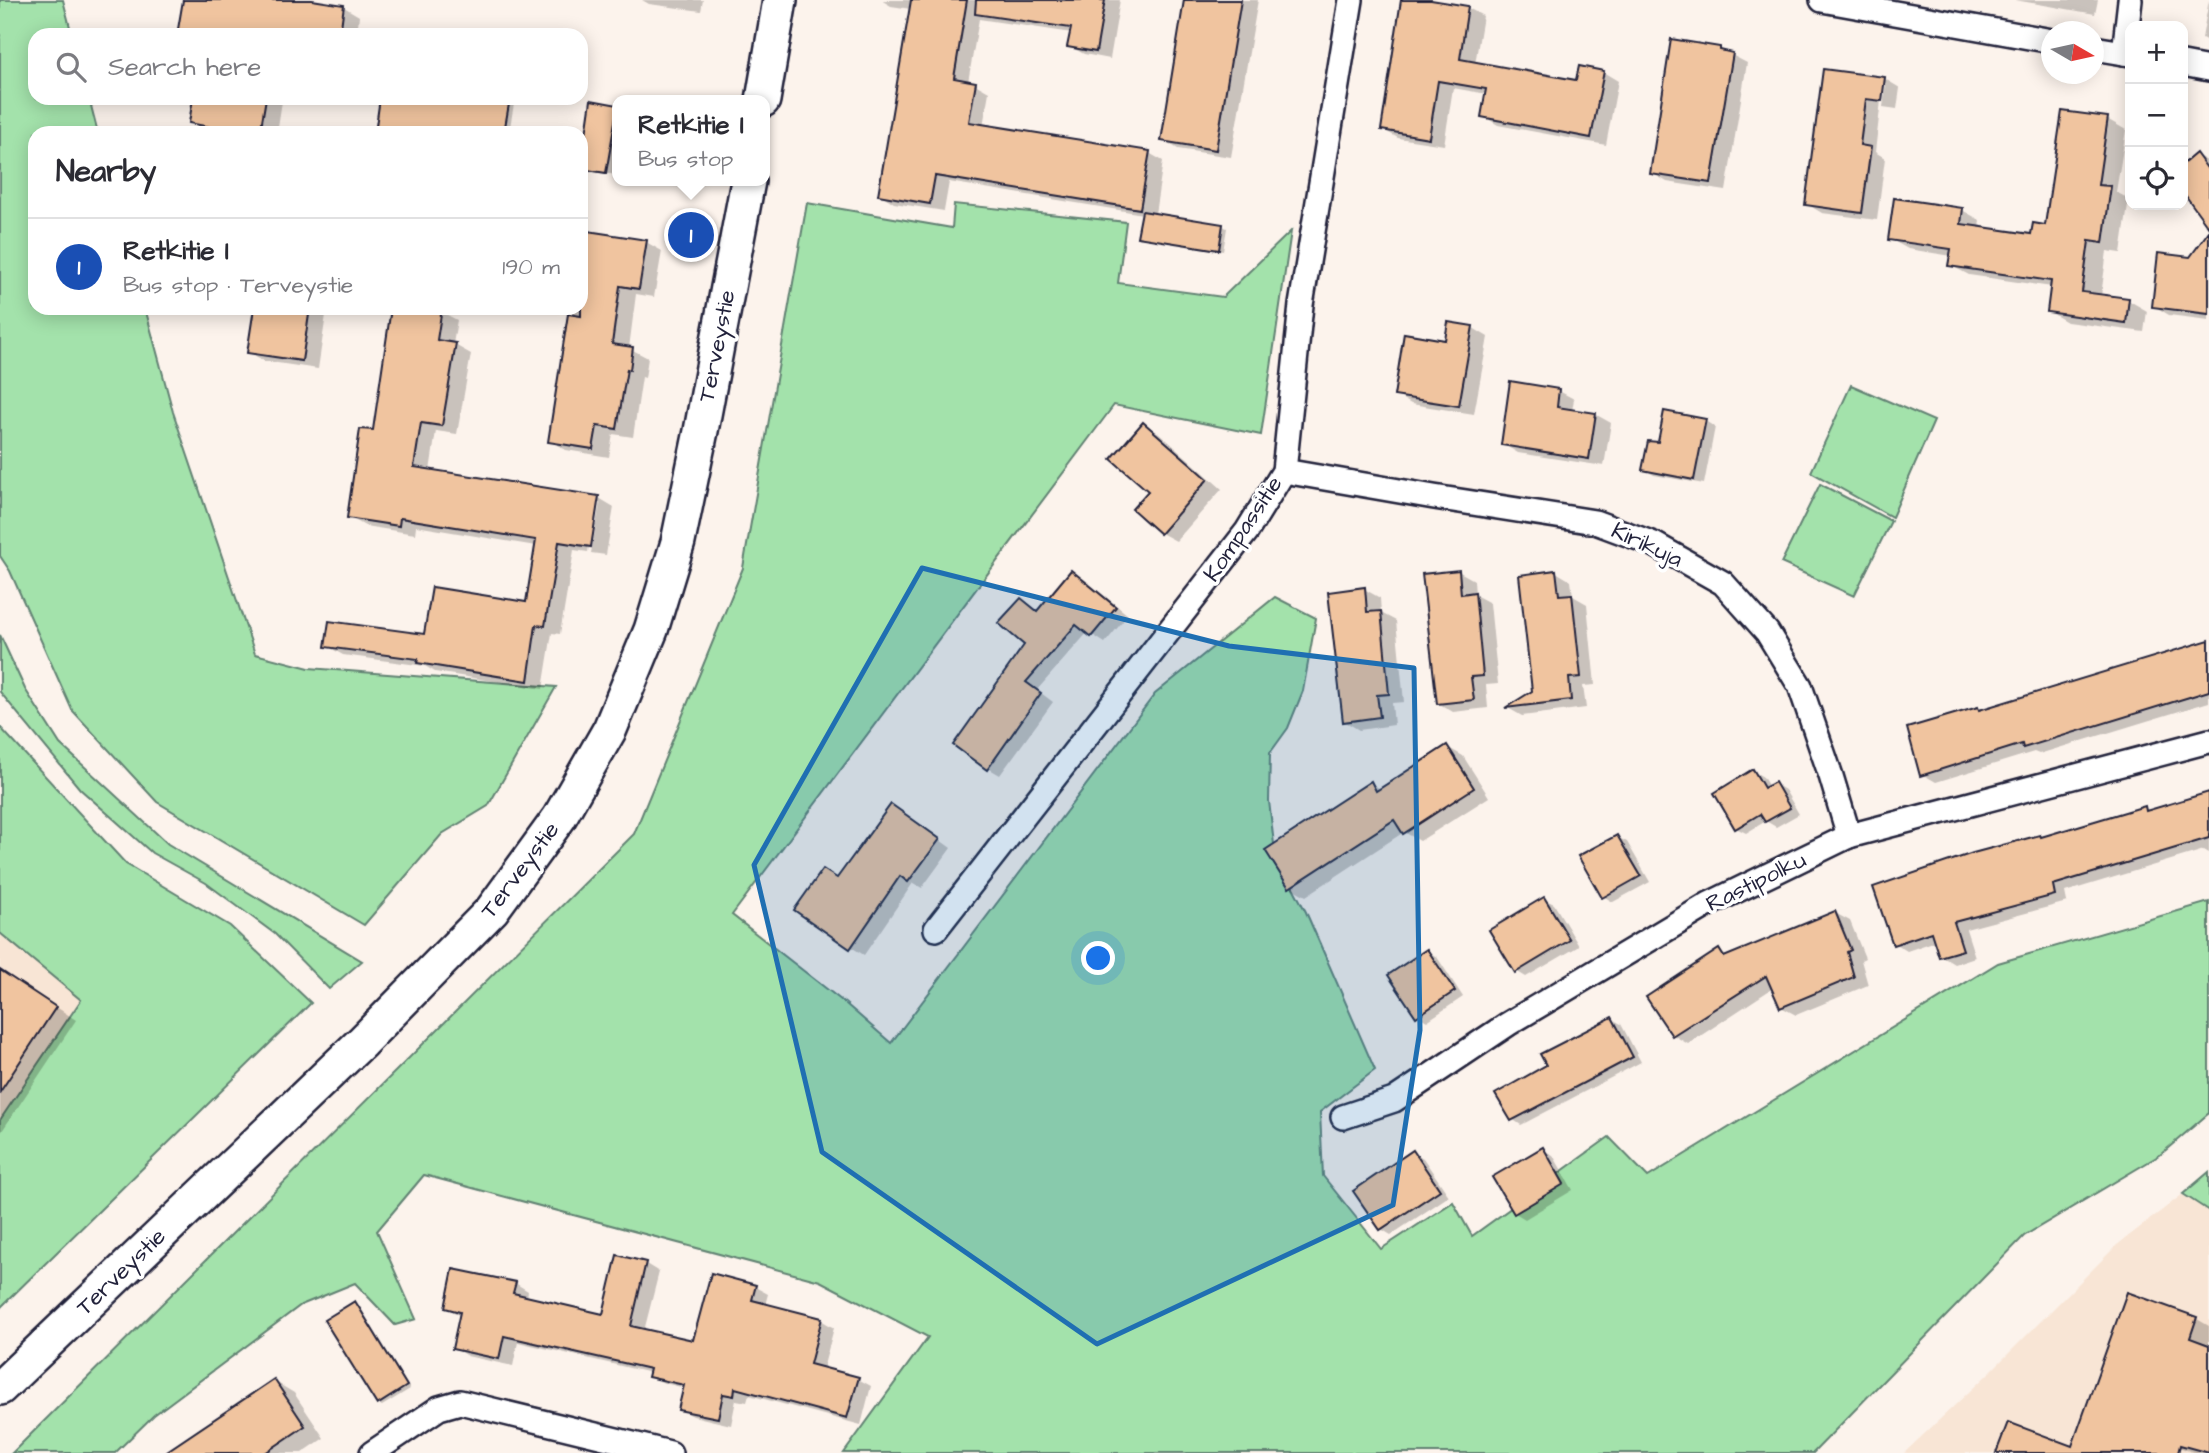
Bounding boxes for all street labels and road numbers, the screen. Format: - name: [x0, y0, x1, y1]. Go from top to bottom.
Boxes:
- street label: Terveystie: [690, 287, 744, 405]
- street label: Kompassitie: [1196, 470, 1290, 588]
- street label: Kirikuja: [1606, 515, 1688, 576]
- street label: Terveystie: [473, 815, 568, 925]
- street label: Rastipolku: [1701, 844, 1811, 920]
- street label: Terveystie: [69, 1221, 174, 1324]

